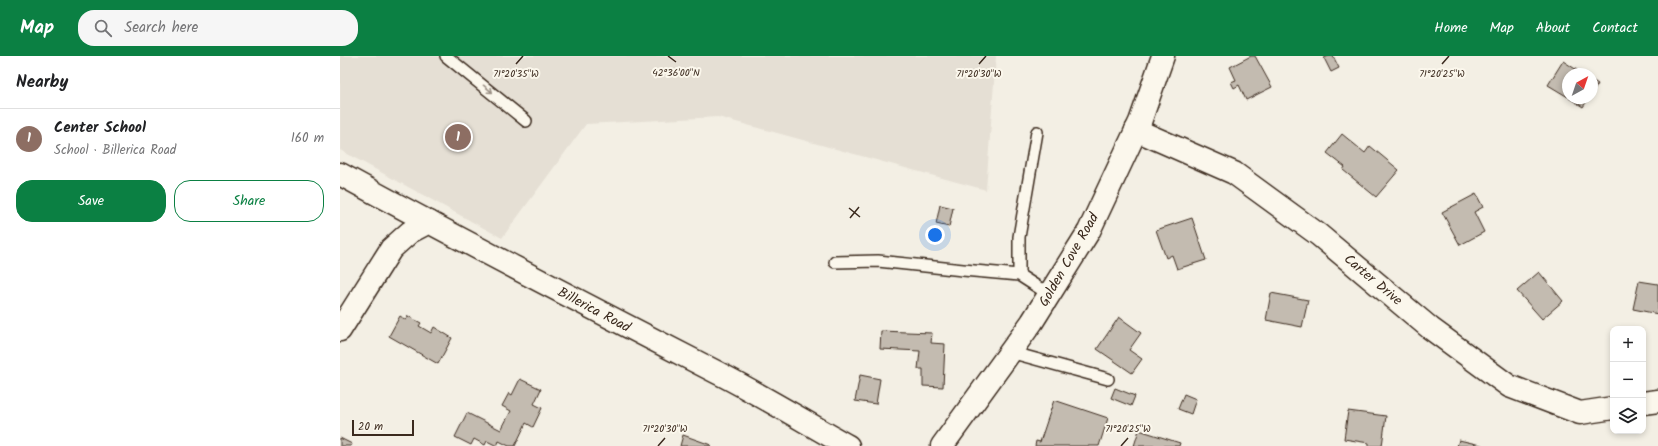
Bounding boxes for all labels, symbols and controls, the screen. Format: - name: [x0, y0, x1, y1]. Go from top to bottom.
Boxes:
- search box: [78, 10, 358, 46]
- text: Map: [20, 13, 54, 43]
- text: Search here: [124, 16, 198, 40]
- icon: search: [92, 17, 114, 39]
- text: Home: [1434, 17, 1468, 39]
- text: Map: [1490, 17, 1514, 39]
- text: About: [1536, 17, 1570, 39]
- text: Contact: [1592, 17, 1638, 39]
- text: 42°36'00"N: [652, 65, 700, 81]
- text: 71°20'35"W: [493, 66, 539, 82]
- text: 71°20'30"W: [956, 66, 1002, 82]
- text: 71°20'25"W: [1419, 66, 1465, 82]
- north arrow: [1562, 68, 1598, 104]
- text: Nearby: [16, 69, 68, 96]
- one-way arrow: [482, 85, 493, 94]
- text: Center School: [54, 116, 146, 140]
- pin: 1: [445, 122, 471, 152]
- text: 1: [27, 128, 31, 149]
- text: 160 m: [291, 128, 324, 149]
- text: School · Billerica Road: [54, 140, 176, 161]
- button: Save: [16, 180, 166, 222]
- button: Share: [174, 180, 324, 222]
- street label: Golden Cove Road: [1033, 208, 1105, 311]
- your location: [925, 225, 945, 245]
- street label: Carter Drive: [1339, 249, 1408, 312]
- street label: Billerica Road: [554, 282, 635, 339]
- map controls: [1610, 326, 1646, 434]
- button: +: [1610, 326, 1646, 362]
- button: −: [1610, 362, 1646, 398]
- button: layers: [1610, 398, 1646, 434]
- scale bar: [352, 418, 414, 437]
- text: 20 m: [358, 418, 383, 436]
- text: 71°20'30"W: [642, 421, 688, 437]
- text: 71°20'25"W: [1105, 421, 1151, 437]

